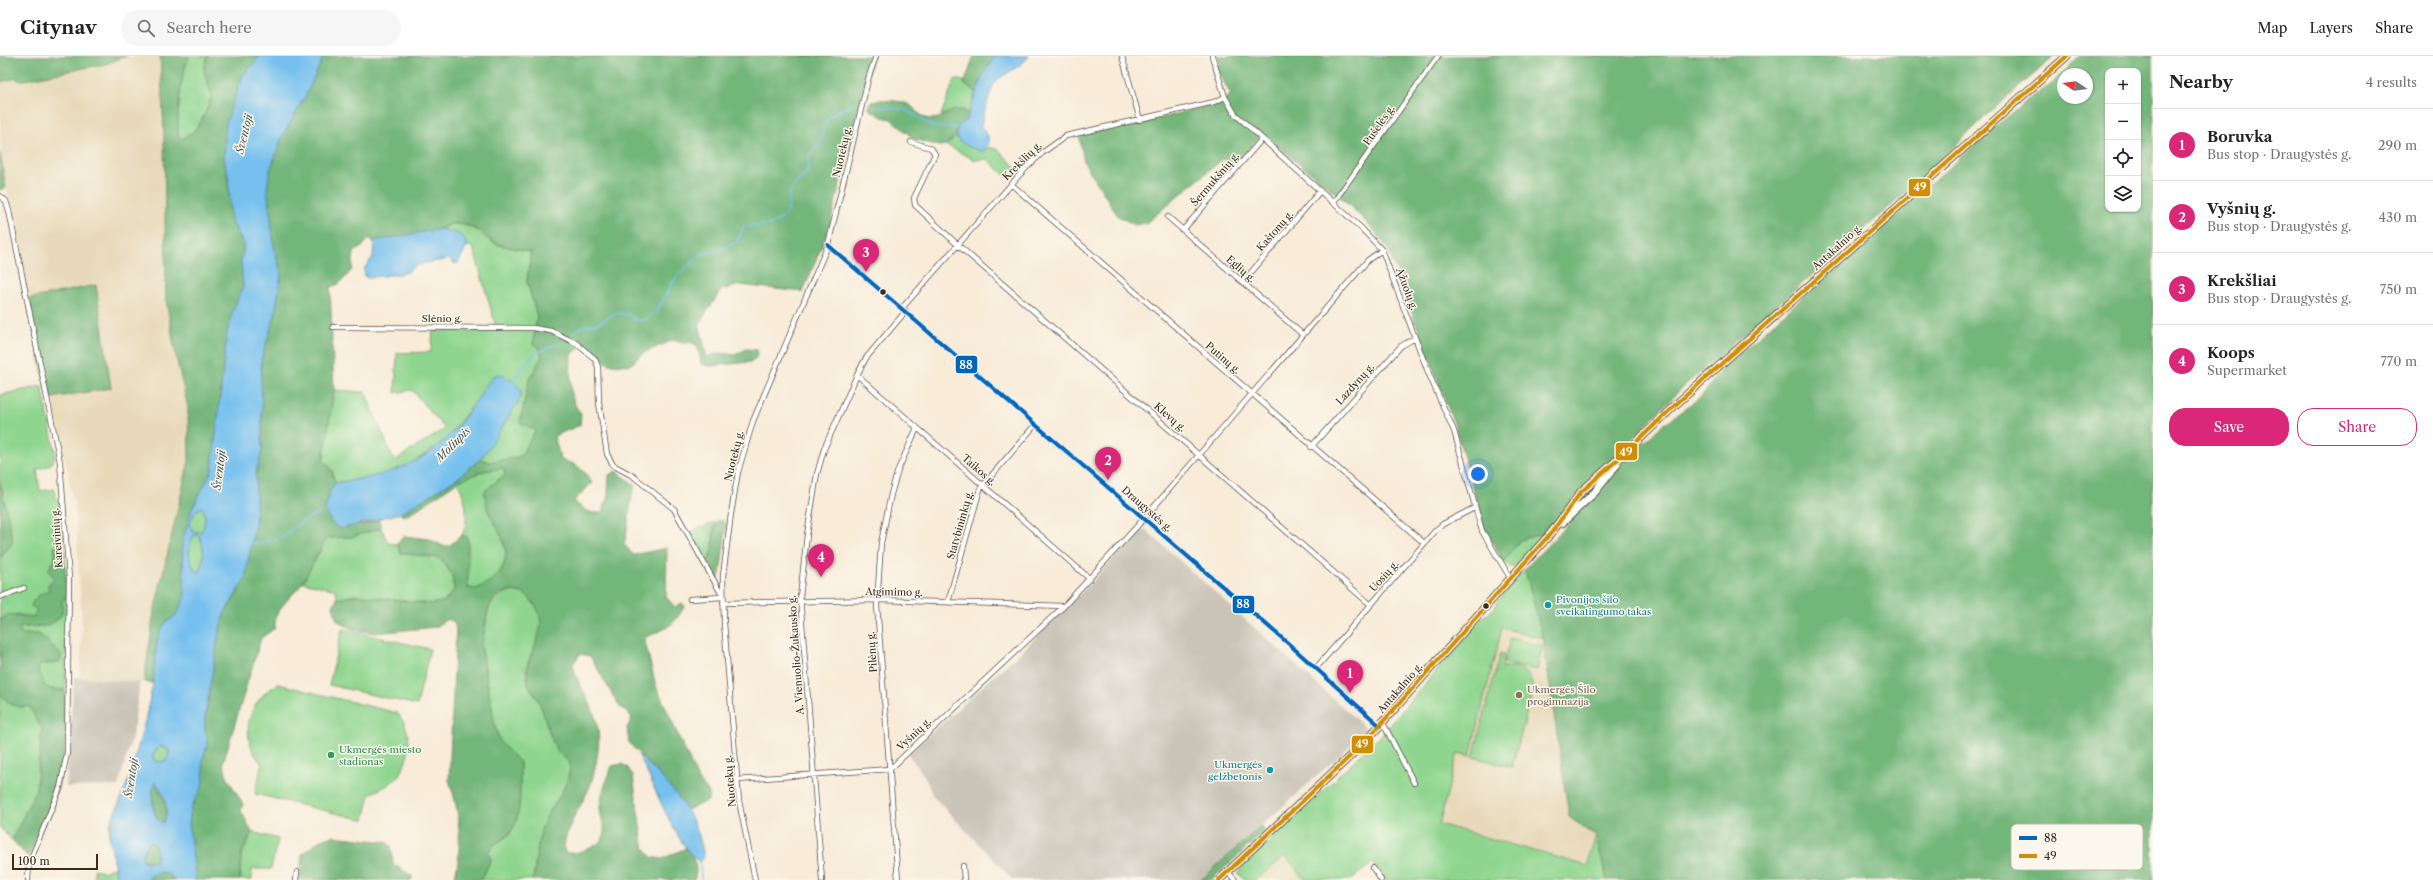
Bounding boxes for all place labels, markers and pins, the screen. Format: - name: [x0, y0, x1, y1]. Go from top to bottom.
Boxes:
- pin: 3: [853, 239, 879, 272]
- unlabelled marker: [878, 287, 888, 297]
- pin: 2: [1095, 447, 1121, 480]
- pin: 4: [808, 544, 834, 577]
- place label: Pivonijos šilo sveikatingumo takas: [1556, 593, 1651, 618]
- marker: Pivonijos šilo sveikatingumo takas: [1543, 600, 1553, 610]
- unlabelled marker: [1481, 601, 1491, 611]
- pin: 1: [1337, 660, 1363, 693]
- place label: Ukmergės Šilo progimnazija: [1527, 683, 1596, 708]
- marker: Ukmergės Šilo progimnazija: [1514, 690, 1524, 700]
- place label: Ukmergės miesto stadionas: [339, 743, 421, 768]
- marker: Ukmergės miesto stadionas: [326, 750, 336, 760]
- place label: Ukmergės gelžbetonis: [1208, 758, 1262, 783]
- marker: Ukmergės gelžbetonis: [1265, 765, 1275, 775]

